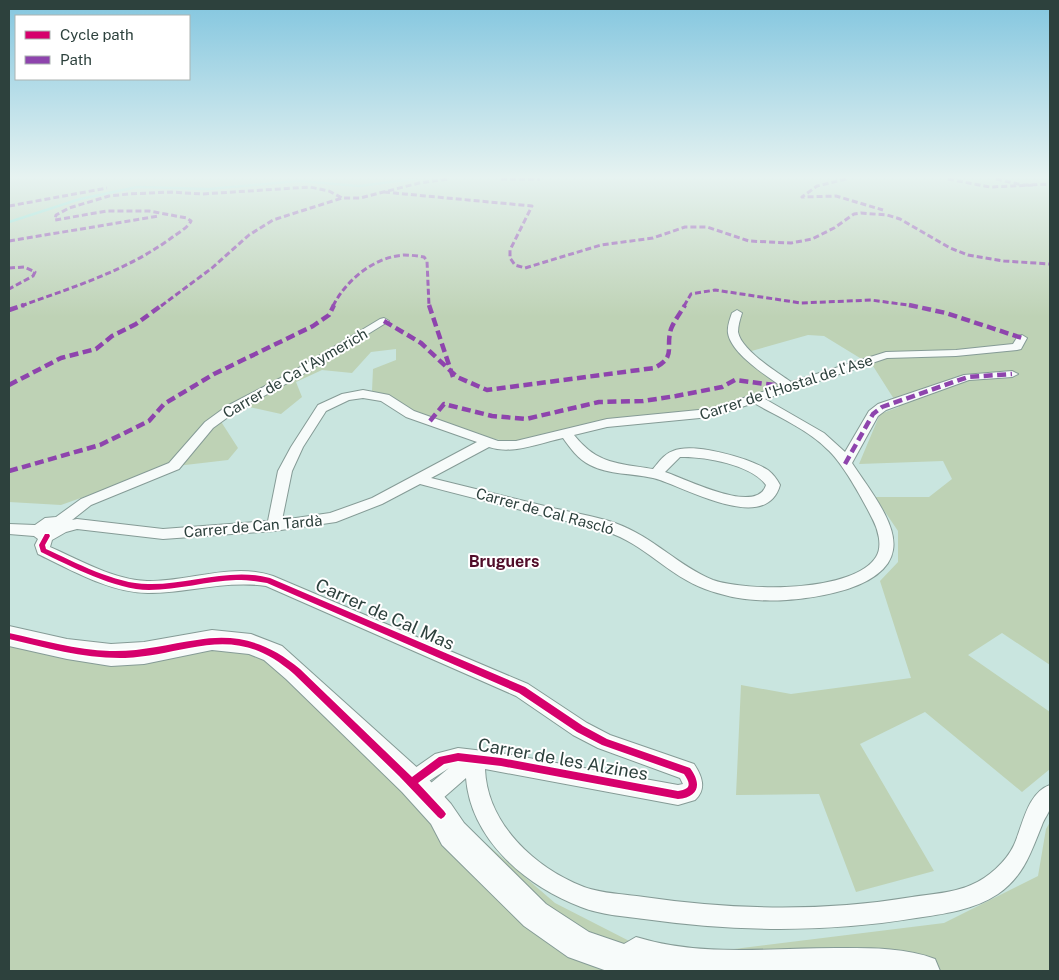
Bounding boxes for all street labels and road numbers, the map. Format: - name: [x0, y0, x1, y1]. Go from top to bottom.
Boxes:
- street label: Carrer de Ca l'Aymerich: [220, 325, 370, 421]
- street label: Carrer de l'Hostal de l'Ase: [697, 351, 875, 423]
- street label: Carrer de Cal Rascló: [474, 484, 616, 538]
- street label: Carrer de Can Tardà: [183, 511, 323, 541]
- street label: Carrer de Cal Mas: [312, 574, 458, 654]
- street label: Carrer de les Alzines: [476, 734, 650, 784]

